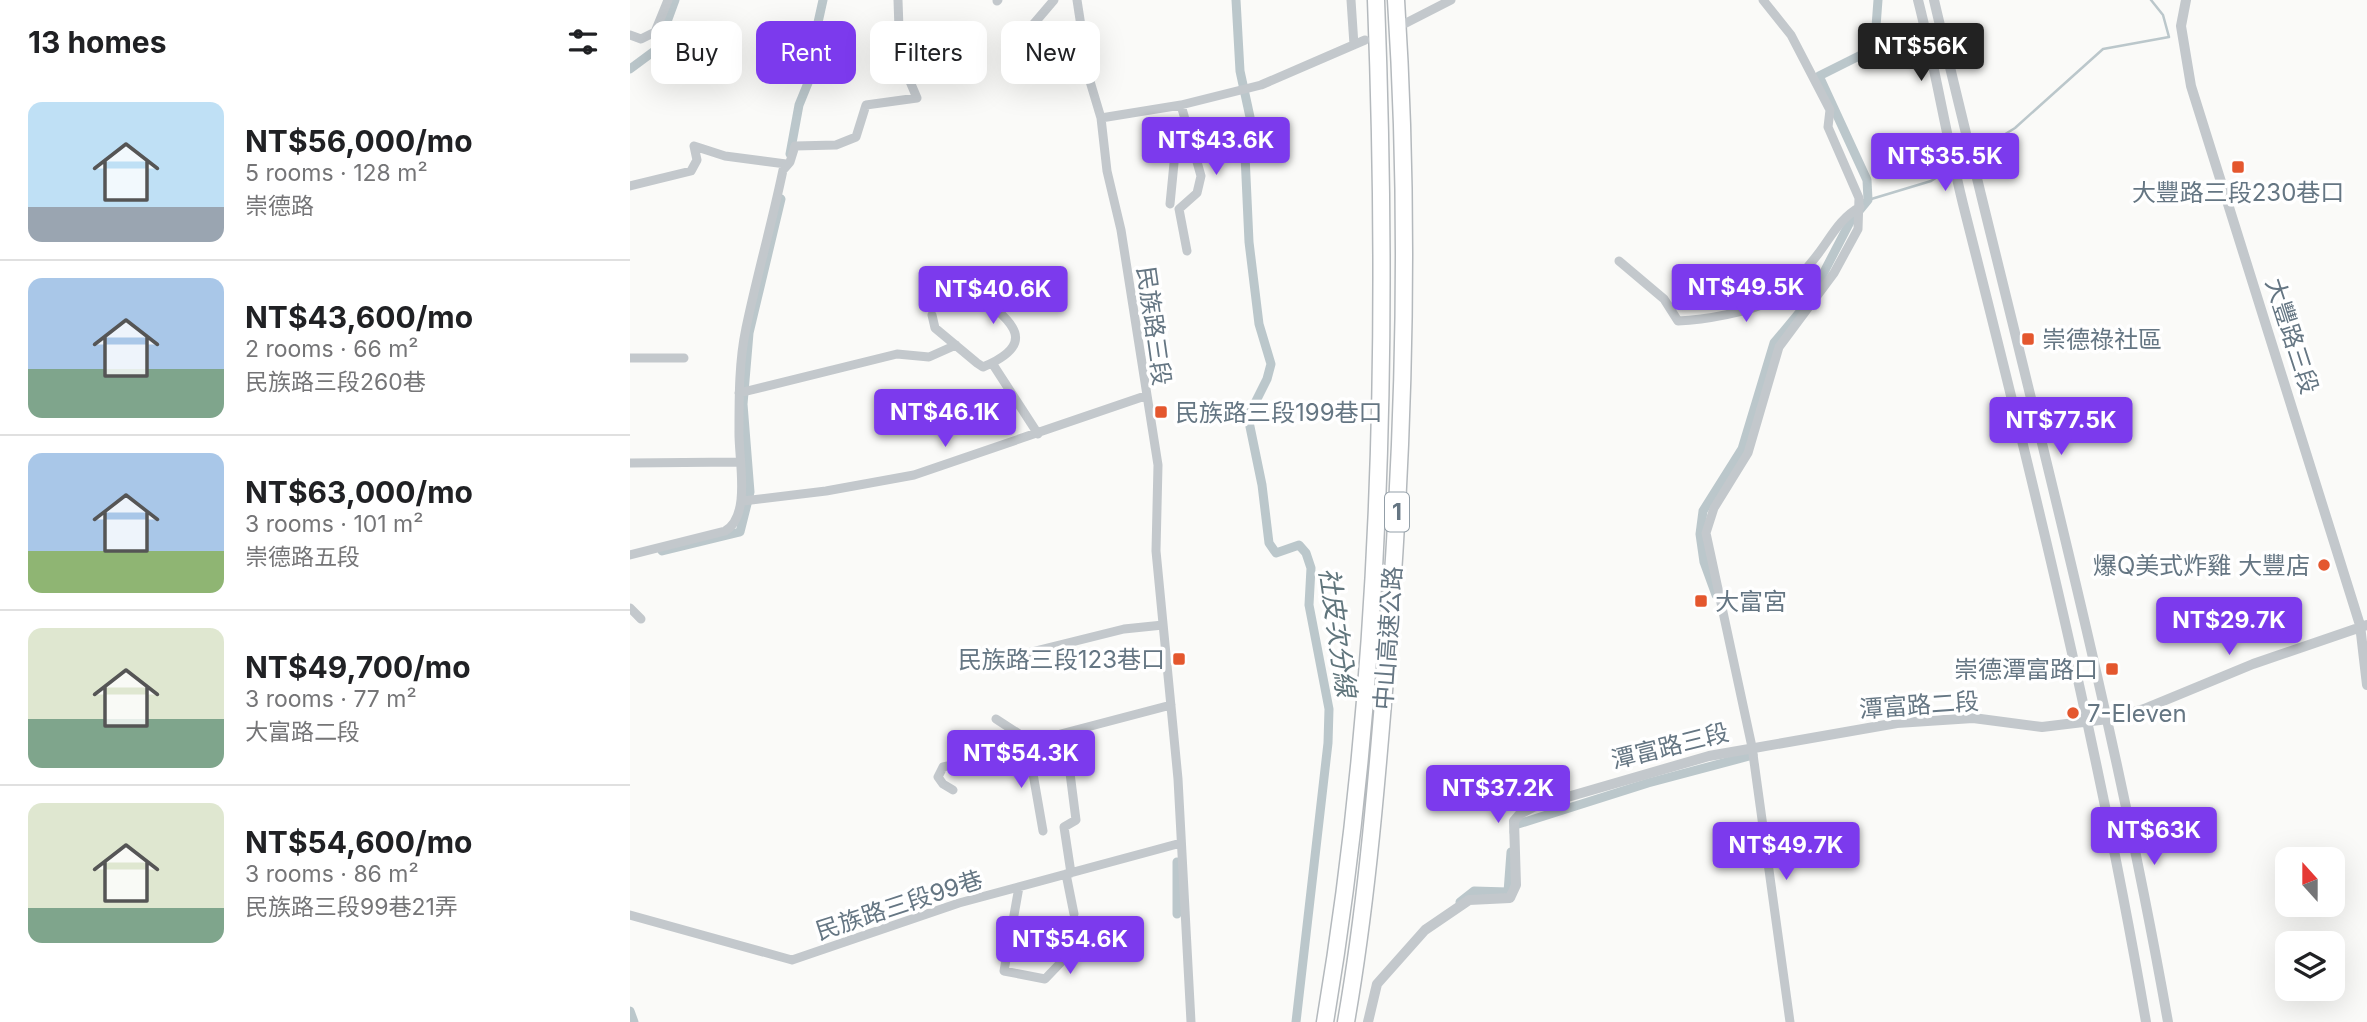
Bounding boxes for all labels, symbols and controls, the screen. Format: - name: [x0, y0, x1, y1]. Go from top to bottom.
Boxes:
- chip: Buy: [651, 21, 742, 84]
- chip: Rent: [756, 21, 856, 84]
- chip: Filters: [870, 21, 987, 84]
- chip: New: [1001, 21, 1100, 84]
- icon: filters: [564, 23, 602, 61]
- text: 13 homes: [28, 24, 167, 60]
- pin: NT$56K: [1864, 24, 1978, 83]
- text: NT$56K: [1874, 32, 1968, 60]
- pin: NT$43.6K: [1144, 118, 1288, 177]
- text: NT$56,000/mo: [245, 123, 473, 159]
- text: NT$43.6K: [1158, 126, 1274, 154]
- icon: home: [84, 130, 168, 214]
- pin: NT$35.5K: [1873, 134, 2017, 193]
- text: NT$35.5K: [1887, 142, 2003, 170]
- text: 5 rooms · 128 m²: [245, 159, 428, 187]
- marker: 大豐路三段230巷口: [2230, 159, 2246, 175]
- place label: 大豐路三段230巷口: [2132, 178, 2344, 207]
- text: 崇德路: [245, 192, 314, 220]
- pin: NT$49.5K: [1674, 264, 1818, 324]
- street label: 民族路三段: [1131, 265, 1177, 387]
- pin: NT$40.6K: [921, 266, 1065, 326]
- text: NT$49.5K: [1688, 273, 1804, 301]
- street label: 大豐路三段: [2260, 274, 2324, 398]
- text: NT$40.6K: [935, 275, 1051, 303]
- text: NT$43,600/mo: [245, 299, 473, 335]
- icon: home: [84, 306, 168, 390]
- place label: 崇德祿社區: [2042, 325, 2162, 354]
- marker: 崇德祿社區: [2020, 331, 2036, 347]
- text: 2 rooms · 66 m²: [245, 335, 419, 363]
- text: 民族路三段260巷: [245, 368, 426, 396]
- pin: NT$46.1K: [873, 390, 1017, 449]
- text: NT$46.1K: [890, 398, 1000, 426]
- place label: 民族路三段199巷口: [1175, 398, 1383, 427]
- pin: NT$77.5K: [1989, 398, 2133, 457]
- marker: 民族路三段199巷口: [1153, 404, 1169, 420]
- text: NT$77.5K: [2005, 406, 2117, 434]
- text: NT$63,000/mo: [245, 474, 473, 510]
- icon: home: [84, 481, 168, 565]
- road number: 1: [1385, 492, 1409, 532]
- text: 3 rooms · 101 m²: [245, 510, 423, 538]
- text: 崇德路五段: [245, 543, 360, 571]
- place label: 爆Q美式炸雞 大豐店: [2093, 551, 2310, 580]
- marker: 爆Q美式炸雞 大豐店: [2316, 557, 2332, 573]
- water label: 社皮次分線: [1314, 565, 1363, 701]
- street label: 中山高速公路: [1369, 565, 1407, 711]
- place label: 大富宮: [1715, 587, 1787, 616]
- marker: 大富宮: [1693, 593, 1709, 609]
- pin: NT$29.7K: [2157, 598, 2301, 657]
- text: NT$29.7K: [2172, 606, 2286, 634]
- place label: 民族路三段123巷口: [958, 645, 1165, 674]
- text: NT$49,700/mo: [245, 649, 471, 685]
- marker: 民族路三段123巷口: [1171, 651, 1187, 667]
- place label: 崇德潭富路口: [1954, 655, 2098, 684]
- icon: home: [84, 656, 168, 740]
- marker: 崇德潭富路口: [2104, 661, 2120, 677]
- text: 3 rooms · 77 m²: [245, 685, 417, 713]
- street label: 潭富路二段: [1858, 686, 1980, 724]
- place label: 7-Eleven: [2087, 699, 2187, 728]
- marker: 7-Eleven: [2065, 705, 2081, 721]
- street label: 潭富路三段: [1608, 717, 1732, 775]
- text: 大富路二段: [245, 718, 360, 746]
- pin: NT$54.3K: [949, 730, 1093, 790]
- text: NT$54.3K: [963, 739, 1079, 767]
- pin: NT$37.2K: [1426, 766, 1570, 825]
- text: NT$37.2K: [1442, 774, 1554, 802]
- pin: NT$63K: [2097, 808, 2211, 867]
- text: NT$63K: [2107, 816, 2201, 844]
- pin: NT$49.7K: [1714, 822, 1858, 882]
- text: NT$54,600/mo: [245, 824, 473, 860]
- icon: home: [84, 831, 168, 915]
- text: NT$49.7K: [1729, 831, 1843, 859]
- north arrow: [2275, 847, 2345, 917]
- map controls: [2275, 847, 2345, 1001]
- text: 3 rooms · 86 m²: [245, 860, 419, 888]
- street label: 民族路三段99巷: [812, 864, 986, 946]
- text: 民族路三段99巷21弄: [245, 893, 458, 921]
- pin: NT$54.6K: [998, 916, 1142, 976]
- text: NT$54.6K: [1012, 925, 1128, 953]
- button: layers: [2275, 931, 2345, 1001]

